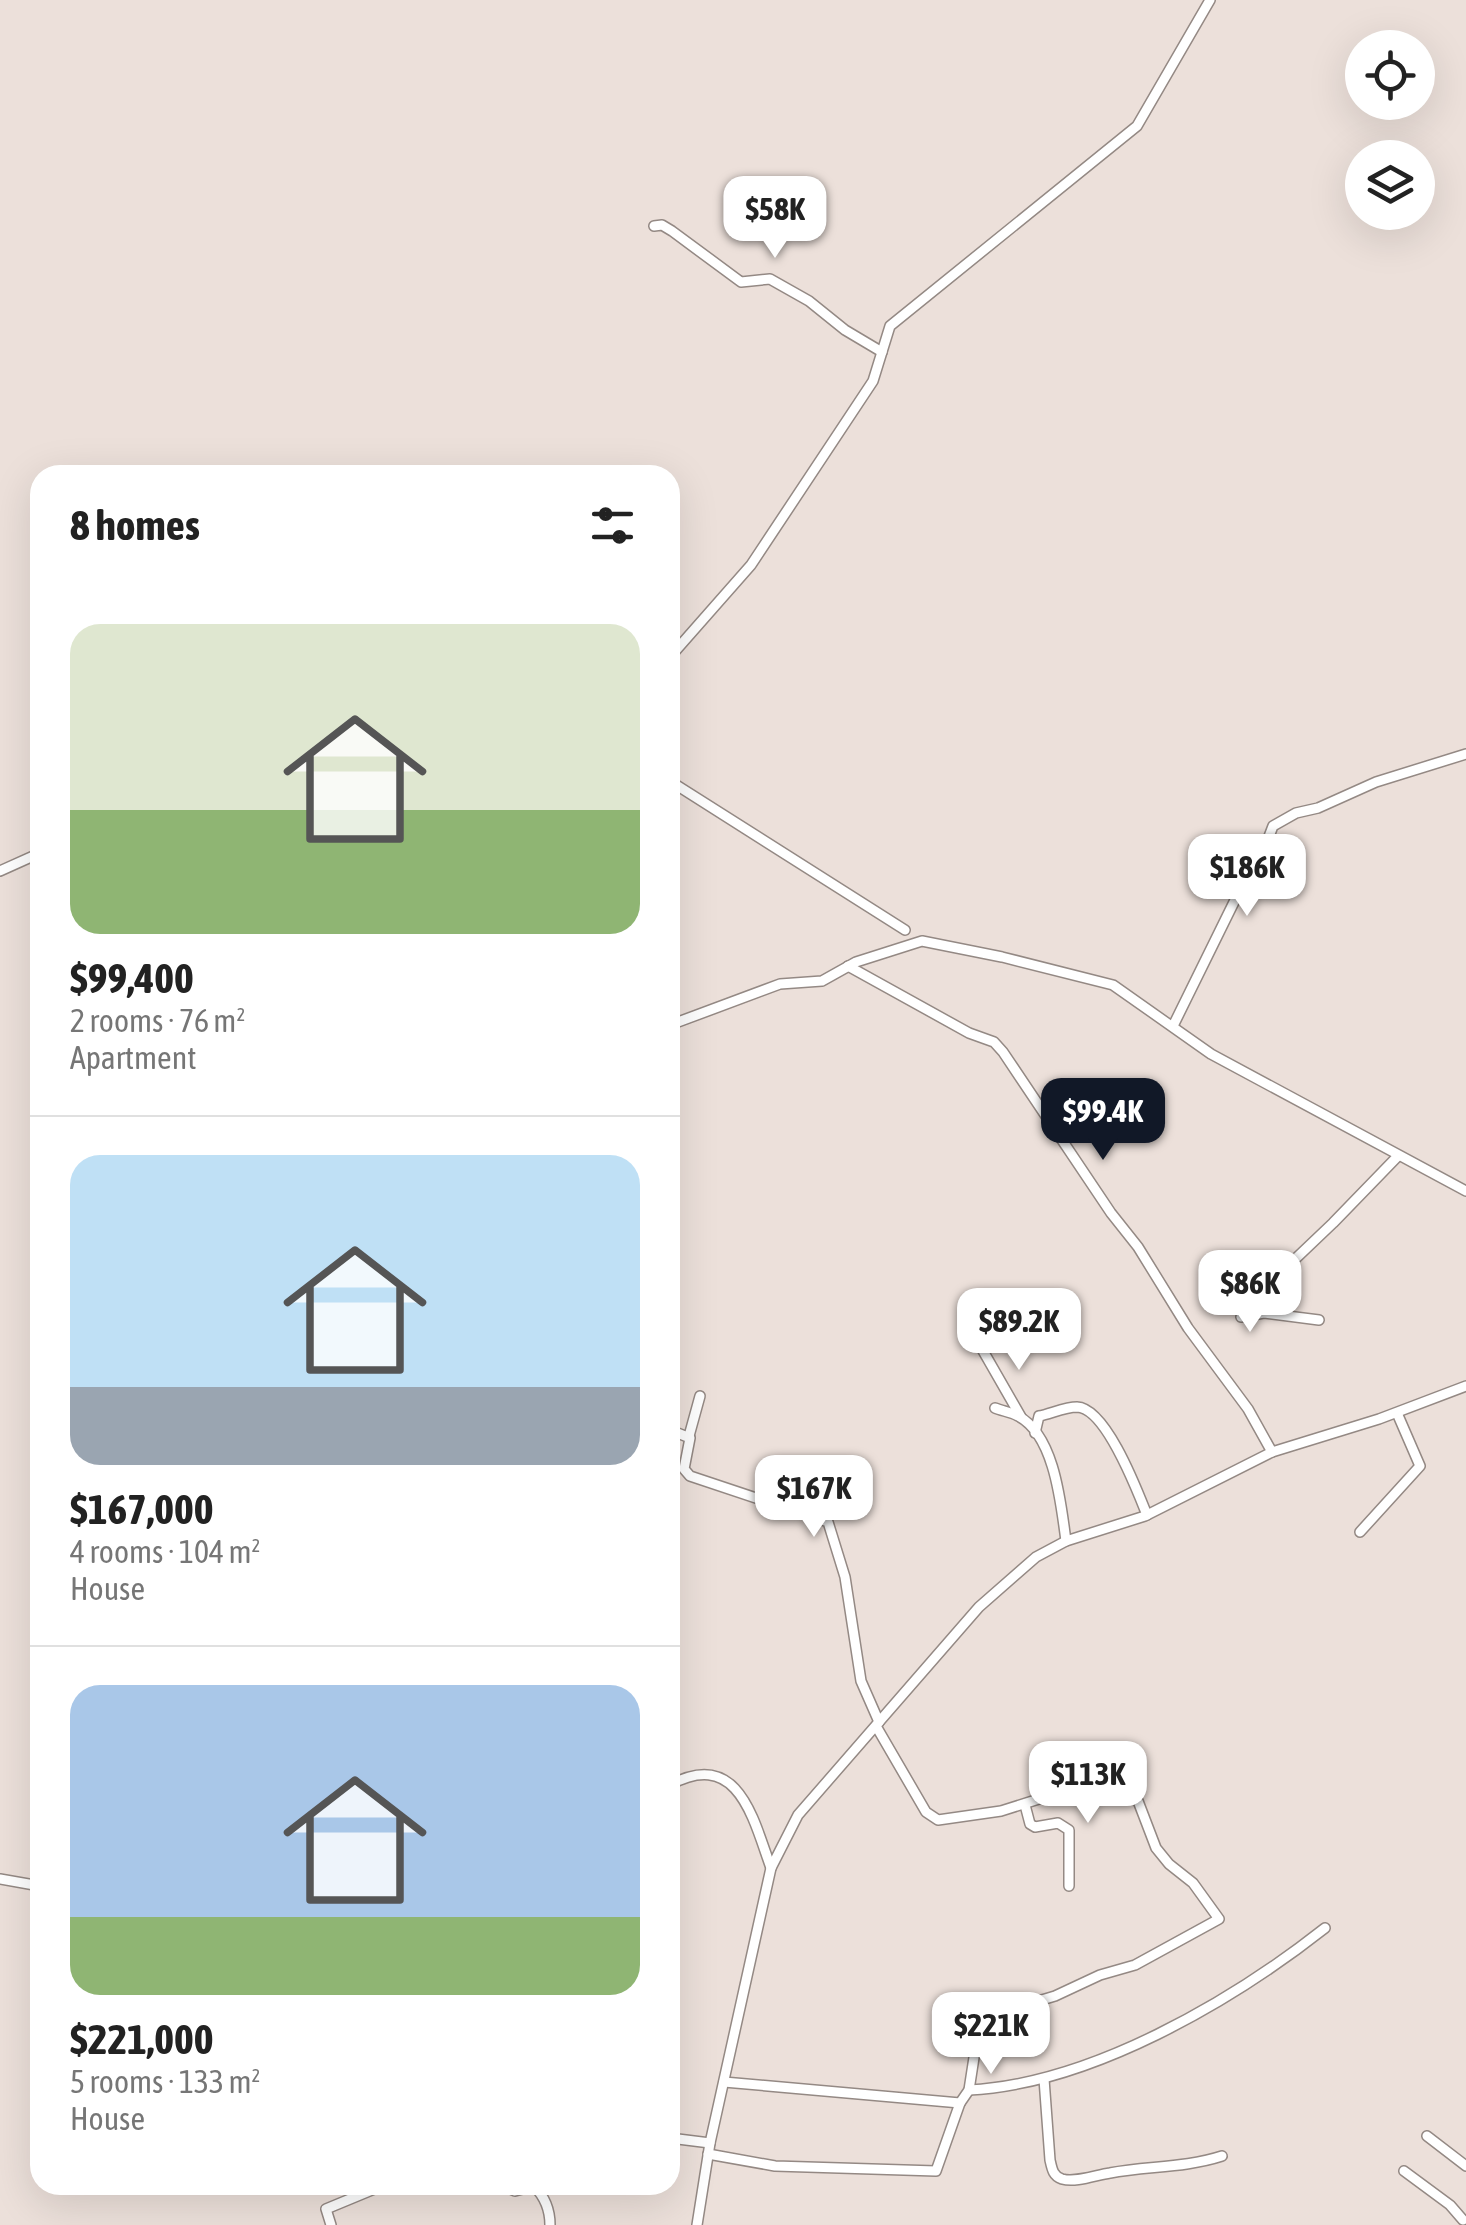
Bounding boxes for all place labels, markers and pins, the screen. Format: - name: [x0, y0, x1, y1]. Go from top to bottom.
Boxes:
- pin: $58K: [716, 176, 834, 261]
- pin: $186K: [1177, 834, 1317, 919]
- pin: $99.4K: [1022, 1078, 1184, 1163]
- pin: $86K: [1191, 1250, 1309, 1335]
- pin: $89.2K: [938, 1288, 1100, 1373]
- pin: $167K: [744, 1455, 884, 1540]
- pin: $113K: [1018, 1741, 1158, 1826]
- pin: $221K: [921, 1992, 1061, 2077]

